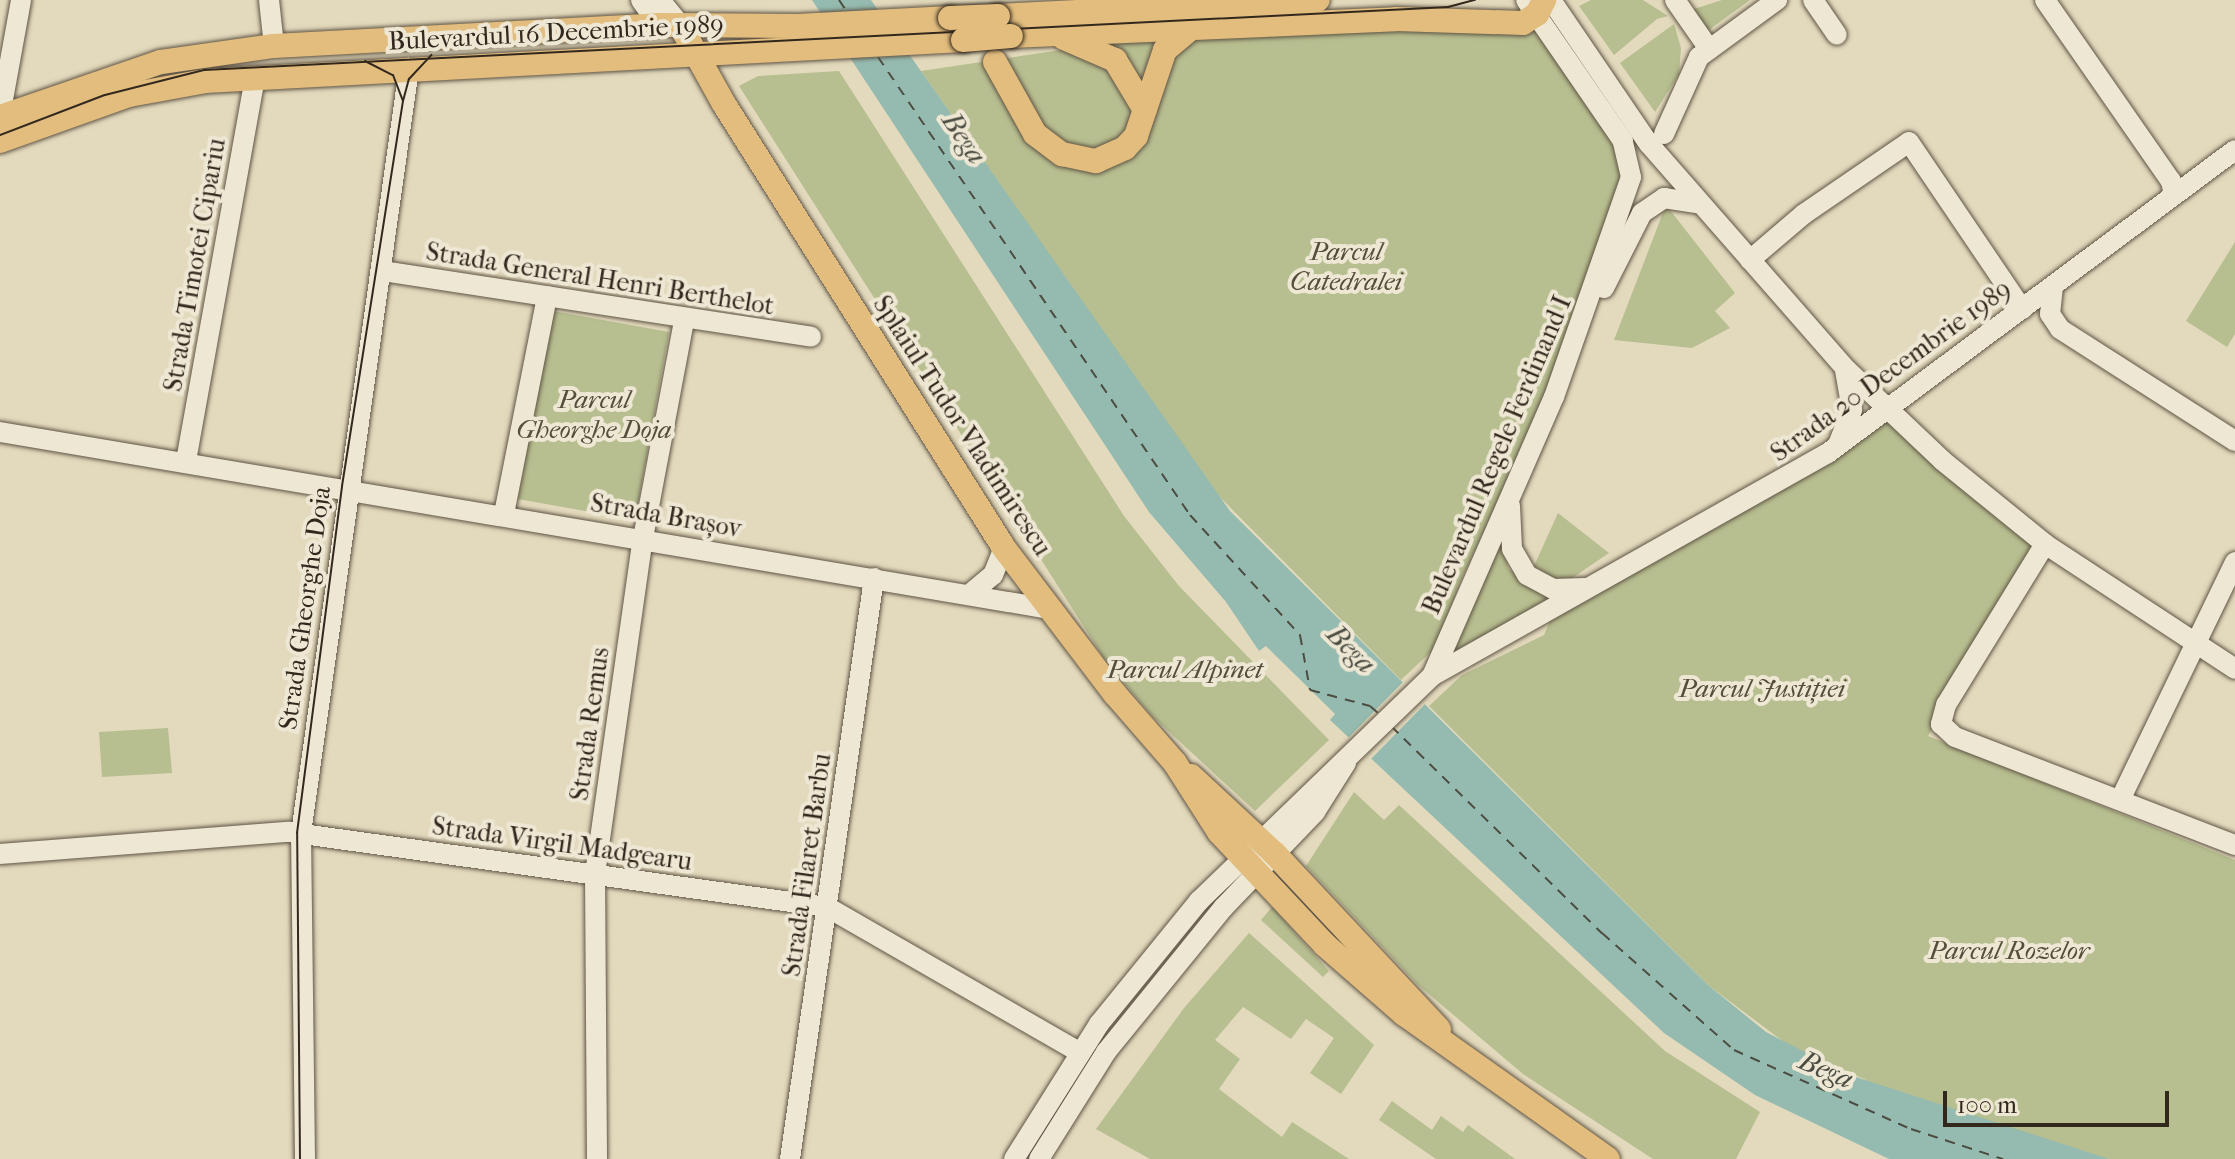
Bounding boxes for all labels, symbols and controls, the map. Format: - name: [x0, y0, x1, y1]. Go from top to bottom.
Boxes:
- street label: Bulevardul 16 Decembrie 1989: [388, 9, 724, 57]
- water label: Bega: [935, 106, 993, 170]
- street label: Strada Timotei Cipariu: [157, 136, 233, 394]
- street label: Strada General Henri Berthelot: [424, 236, 776, 322]
- park label: Parcul Catedralei: [1290, 236, 1402, 298]
- street label: Strada 20 Decembrie 1989: [1765, 273, 2017, 469]
- street label: Splaiul Tudor Vladimirescu: [866, 290, 1058, 562]
- street label: Bulevardul Regele Ferdinand I: [1416, 291, 1578, 619]
- park label: Parcul Gheorghe Doja: [516, 384, 672, 446]
- street label: Strada Gheorghe Doja: [272, 484, 338, 732]
- street label: Strada Brașov: [588, 487, 744, 545]
- water label: Bega: [1320, 618, 1382, 680]
- street label: Strada Remus: [564, 645, 616, 803]
- park label: Parcul Alpinet: [1107, 654, 1263, 686]
- park label: Parcul Justiției: [1679, 673, 1845, 705]
- street label: Strada Filaret Barbu: [776, 751, 838, 979]
- street label: Strada Virgil Madgearu: [430, 810, 694, 878]
- park label: Parcul Rozelor: [1929, 935, 2089, 967]
- water label: Bega: [1794, 1044, 1858, 1096]
- scale bar: [1947, 1075, 2173, 1125]
- text: 100 m: [1957, 1091, 2017, 1119]

